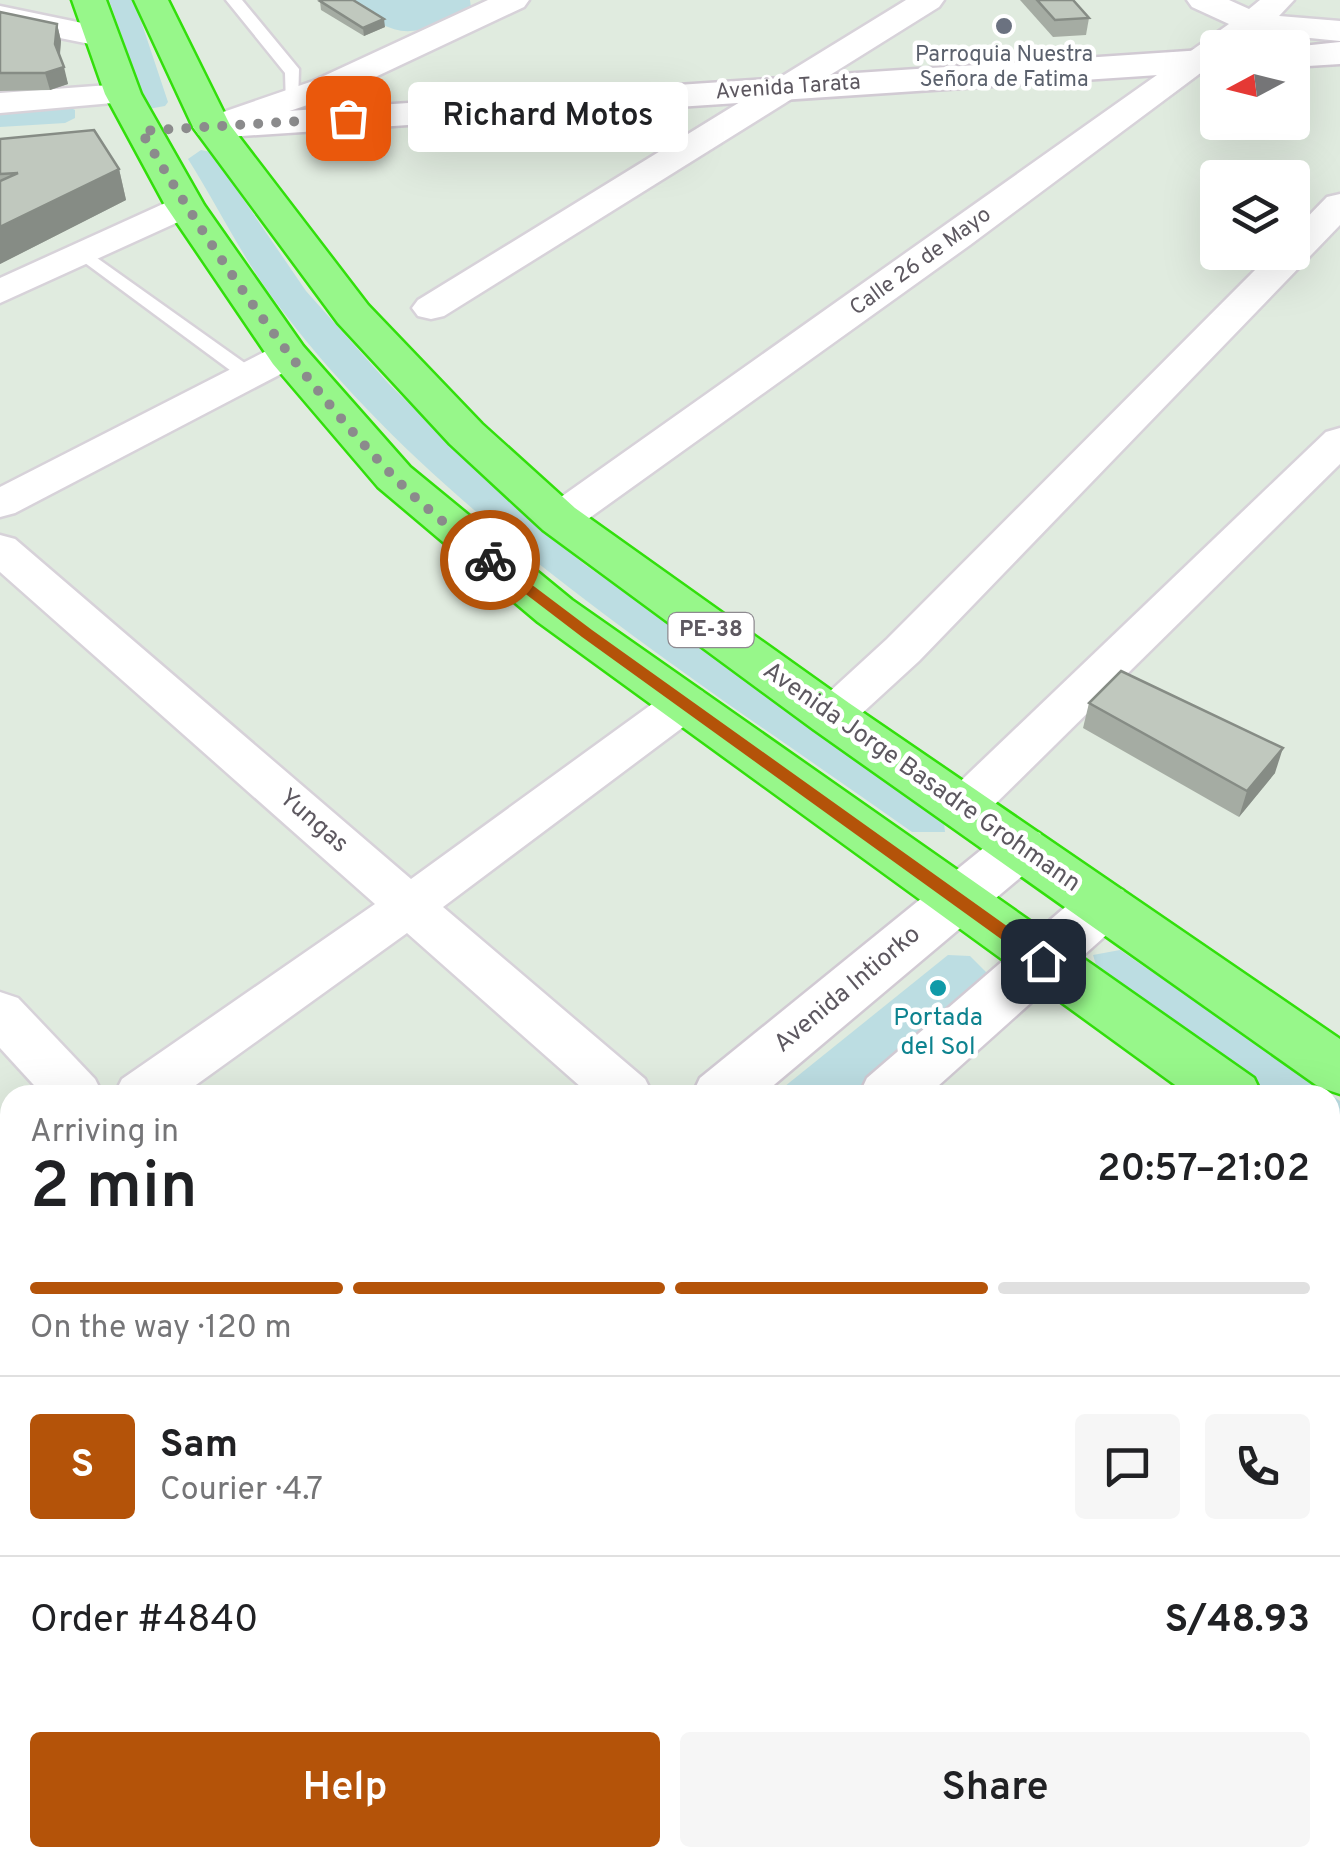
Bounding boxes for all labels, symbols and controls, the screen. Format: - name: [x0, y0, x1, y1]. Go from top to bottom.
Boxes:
- marker: Parroquia Nuestra Señora de Fatima: [993, 15, 1015, 37]
- north arrow: [1200, 30, 1310, 140]
- map controls: [1200, 30, 1310, 270]
- place label: Parroquia Nuestra Señora de Fatima: [915, 42, 1093, 94]
- street label: Avenida Tarata: [714, 69, 862, 107]
- pin: [306, 76, 391, 161]
- callout: Richard Motos: [408, 83, 688, 153]
- icon: bag: [321, 91, 376, 146]
- text: Richard Motos: [442, 97, 654, 137]
- button: layers: [1200, 160, 1310, 270]
- street label: Calle 26 de Mayo: [845, 202, 997, 322]
- courier: [440, 510, 540, 610]
- icon: bike: [463, 533, 518, 588]
- road number: PE-38: [668, 613, 754, 647]
- street label: Avenida Jorge Basadre Grohmann: [756, 656, 1086, 900]
- street label: Yungas: [271, 783, 355, 861]
- street label: Avenida Intiorko: [768, 919, 928, 1061]
- pin: [1001, 919, 1086, 1004]
- icon: home: [1016, 934, 1071, 989]
- marker: Portada del Sol: [927, 977, 949, 999]
- place label: Portada del Sol: [893, 1003, 983, 1064]
- text: Arriving in: [30, 1113, 179, 1153]
- text: 20:57–21:02: [1097, 1146, 1310, 1195]
- text: 2 min: [30, 1149, 198, 1231]
- text: On the way · 120 m: [30, 1309, 292, 1349]
- button: chat: [1075, 1414, 1180, 1519]
- button: phone: [1205, 1414, 1310, 1519]
- text: Sam: [160, 1422, 238, 1471]
- text: S: [71, 1442, 94, 1491]
- text: Courier · 4.7: [160, 1471, 323, 1511]
- text: Order #4840: [30, 1597, 258, 1646]
- text: S/48.93: [1165, 1597, 1310, 1646]
- button: Help: [30, 1732, 660, 1847]
- button: Share: [680, 1732, 1310, 1847]

